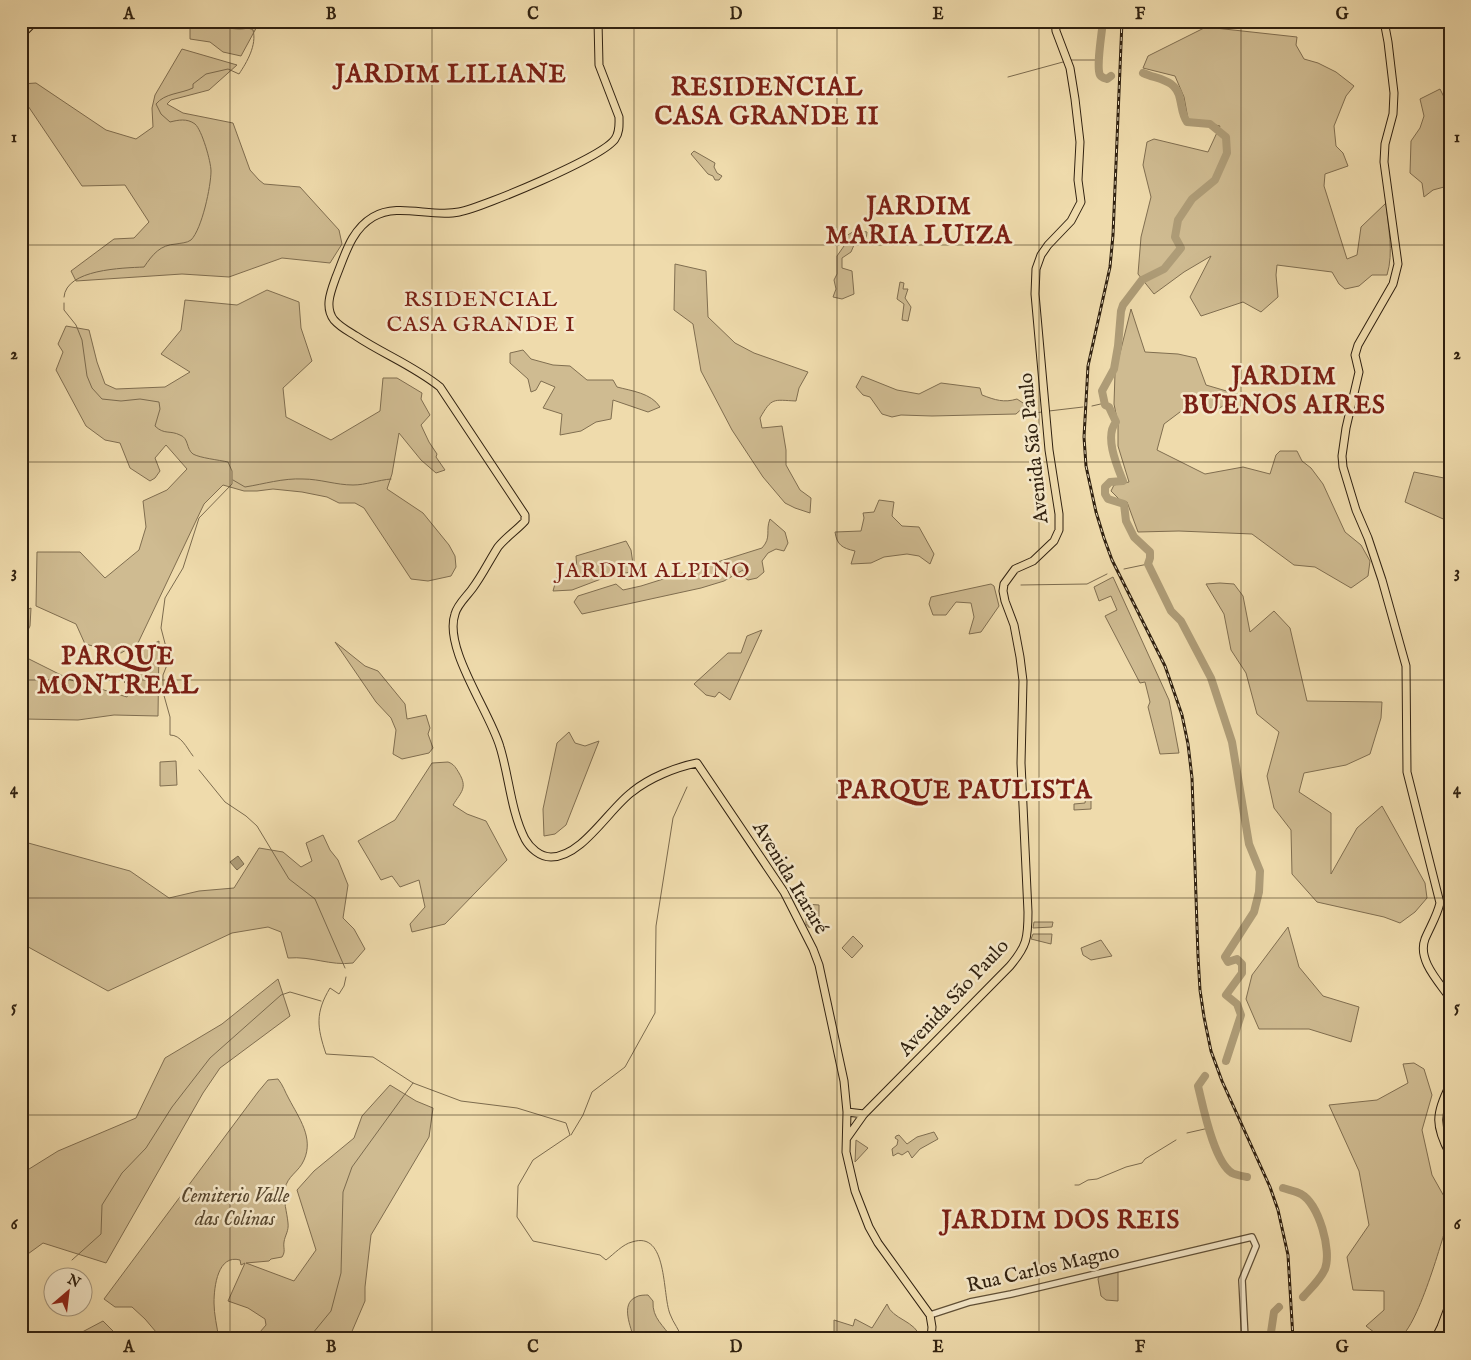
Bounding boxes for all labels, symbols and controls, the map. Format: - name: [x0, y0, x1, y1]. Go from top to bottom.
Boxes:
- text: A: [123, 5, 136, 25]
- text: B: [326, 5, 337, 25]
- text: C: [527, 5, 539, 25]
- text: D: [730, 5, 743, 25]
- text: E: [932, 5, 944, 25]
- text: F: [1135, 5, 1146, 25]
- text: G: [1336, 5, 1349, 25]
- district label: JARDIM LILIANE: [332, 59, 567, 91]
- district label: RESIDENCIAL CASA GRANDE II: [654, 72, 880, 133]
- text: 1: [11, 128, 17, 148]
- text: 1: [1454, 128, 1460, 148]
- district label: JARDIM MARIA LUIZA: [826, 191, 1013, 252]
- district label: RSIDENCIAL CASA GRANDE I: [386, 286, 576, 339]
- text: 2: [10, 345, 18, 365]
- text: 2: [1453, 345, 1461, 365]
- district label: JARDIM BUENOS AIRES: [1182, 361, 1386, 422]
- street label: Avenida São Paulo: [1014, 371, 1054, 526]
- district label: JARDIM ALPINO: [553, 557, 751, 585]
- text: 3: [11, 563, 17, 583]
- text: 3: [1454, 563, 1460, 583]
- district label: PARQUE MONTREAL: [37, 641, 199, 702]
- district label: PARQUE PAULISTA: [838, 775, 1093, 807]
- text: 4: [10, 780, 19, 800]
- text: 4: [1453, 780, 1462, 800]
- street label: Avenida Itararé: [746, 816, 833, 939]
- street label: Avenida São Paulo: [893, 934, 1015, 1063]
- text: 5: [11, 998, 17, 1018]
- text: 5: [1454, 998, 1460, 1018]
- park label: Cemiterio Valle das Colinas: [181, 1184, 290, 1232]
- district label: JARDIM DOS REIS: [939, 1205, 1180, 1237]
- text: 6: [11, 1215, 19, 1235]
- text: 6: [1454, 1215, 1462, 1235]
- street label: Rua Carlos Magno: [964, 1239, 1122, 1299]
- north arrow: [42, 1268, 92, 1318]
- text: N: [63, 1270, 83, 1292]
- text: A: [123, 1338, 136, 1358]
- text: B: [326, 1338, 337, 1358]
- text: C: [527, 1338, 539, 1358]
- text: D: [730, 1338, 743, 1358]
- text: E: [932, 1338, 944, 1358]
- text: F: [1135, 1338, 1146, 1358]
- text: G: [1336, 1338, 1349, 1358]

